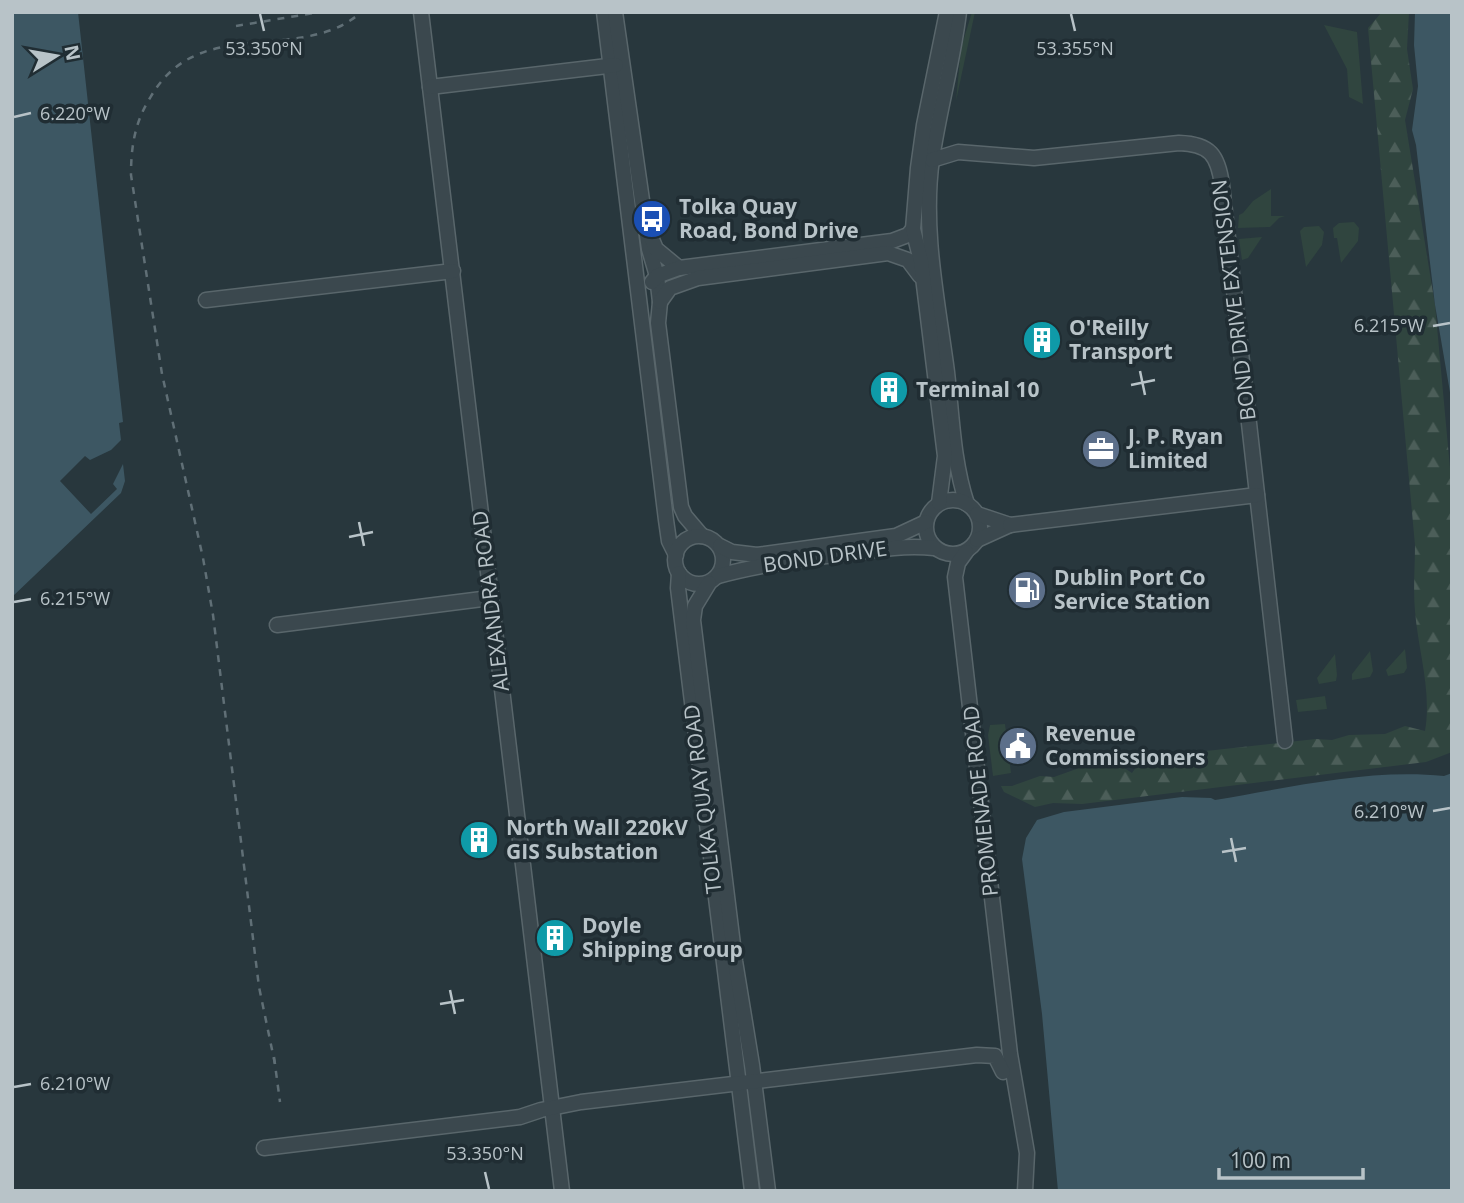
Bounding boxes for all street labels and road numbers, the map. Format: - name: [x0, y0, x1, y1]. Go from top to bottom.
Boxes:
- street label: BOND DRIVE EXTENSION: [1204, 178, 1262, 422]
- street label: ALEXANDRA ROAD: [465, 509, 515, 693]
- street label: BOND DRIVE: [761, 533, 889, 579]
- street label: TOLKA QUAY ROAD: [677, 703, 728, 895]
- street label: PROMENADE ROAD: [956, 704, 1004, 898]

